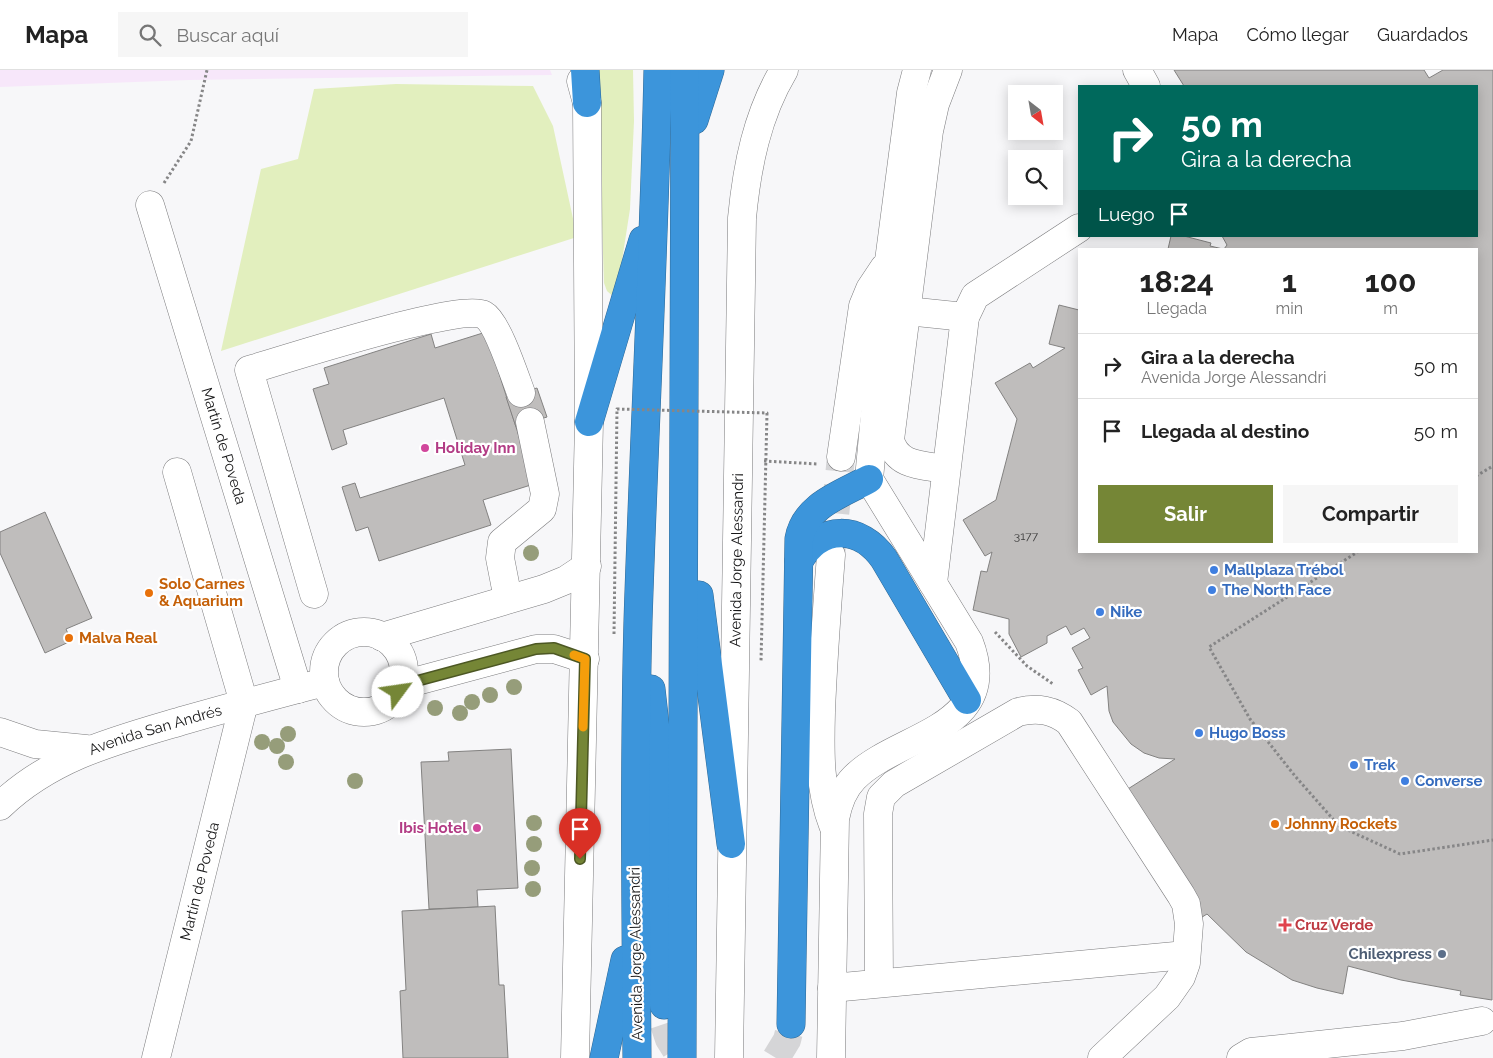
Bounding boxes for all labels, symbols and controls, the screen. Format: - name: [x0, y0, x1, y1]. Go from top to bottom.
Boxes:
- search box: [118, 12, 468, 57]
- text: Mapa: [25, 20, 88, 49]
- icon: search: [136, 21, 164, 49]
- text: Buscar aquí: [176, 24, 279, 46]
- text: Mapa: [1172, 24, 1218, 45]
- text: Cómo llegar: [1246, 24, 1349, 45]
- text: Guardados: [1377, 24, 1468, 45]
- north arrow: [1008, 85, 1062, 140]
- map controls: [1008, 85, 1063, 205]
- text: 50 m: [1181, 104, 1263, 145]
- icon: right: [1098, 105, 1163, 170]
- text: Gira a la derecha: [1181, 146, 1352, 172]
- button: search: [1008, 150, 1063, 205]
- icon: arrive: [1165, 200, 1193, 228]
- text: Luego: [1098, 203, 1155, 225]
- text: 18:24: [1140, 264, 1214, 299]
- text: 1: [1282, 264, 1297, 299]
- text: 100: [1365, 264, 1416, 299]
- text: Llegada: [1147, 299, 1207, 318]
- text: min: [1276, 299, 1303, 318]
- text: m: [1383, 299, 1398, 318]
- text: Gira a la derecha: [1141, 346, 1295, 368]
- icon: right: [1098, 352, 1126, 380]
- text: 50 m: [1414, 355, 1458, 377]
- text: Avenida Jorge Alessandri: [1141, 368, 1327, 387]
- street label: Martín de Poveda: [197, 385, 250, 507]
- icon: arrive: [1098, 417, 1126, 445]
- text: Llegada al destino: [1141, 420, 1309, 442]
- text: 50 m: [1414, 420, 1458, 442]
- place label: Holiday Inn: [435, 439, 516, 457]
- marker: Holiday Inn: [419, 442, 431, 454]
- street label: Avenida Jorge Alessandri: [726, 473, 747, 647]
- button: Salir: [1098, 485, 1273, 543]
- button: Compartir: [1283, 485, 1458, 543]
- house number: 3177: [1014, 529, 1039, 543]
- place label: Mallplaza Trébol: [1224, 561, 1344, 579]
- marker: Mallplaza Trébol: [1208, 564, 1220, 576]
- place label: Solo Carnes & Aquarium: [159, 575, 245, 610]
- place label: The North Face: [1222, 581, 1332, 599]
- marker: The North Face: [1206, 584, 1218, 596]
- marker: Solo Carnes & Aquarium: [143, 587, 155, 599]
- place label: Nike: [1110, 603, 1142, 621]
- marker: Nike: [1094, 606, 1106, 618]
- place label: Malva Real: [79, 629, 157, 647]
- marker: Malva Real: [63, 632, 75, 644]
- position arrow: [371, 665, 423, 717]
- street label: Avenida San Andrés: [86, 701, 224, 759]
- place label: Hugo Boss: [1209, 724, 1286, 742]
- marker: Hugo Boss: [1193, 727, 1205, 739]
- place label: Trek: [1364, 756, 1396, 774]
- marker: Trek: [1348, 759, 1360, 771]
- place label: Converse: [1415, 772, 1482, 790]
- marker: Converse: [1399, 775, 1411, 787]
- pin: [559, 808, 601, 859]
- icon: arrive: [566, 815, 594, 843]
- place label: Johnny Rockets: [1285, 815, 1397, 833]
- marker: Johnny Rockets: [1269, 818, 1281, 830]
- place label: Ibis Hotel: [399, 819, 467, 837]
- street label: Martín de Poveda: [176, 820, 223, 942]
- marker: Ibis Hotel: [471, 822, 483, 834]
- street label: Avenida Jorge Alessandri: [625, 867, 647, 1041]
- place label: Cruz Verde: [1295, 916, 1373, 934]
- marker: Cruz Verde: [1279, 919, 1291, 931]
- place label: Chilexpress: [1348, 945, 1432, 963]
- marker: Chilexpress: [1436, 948, 1448, 960]

